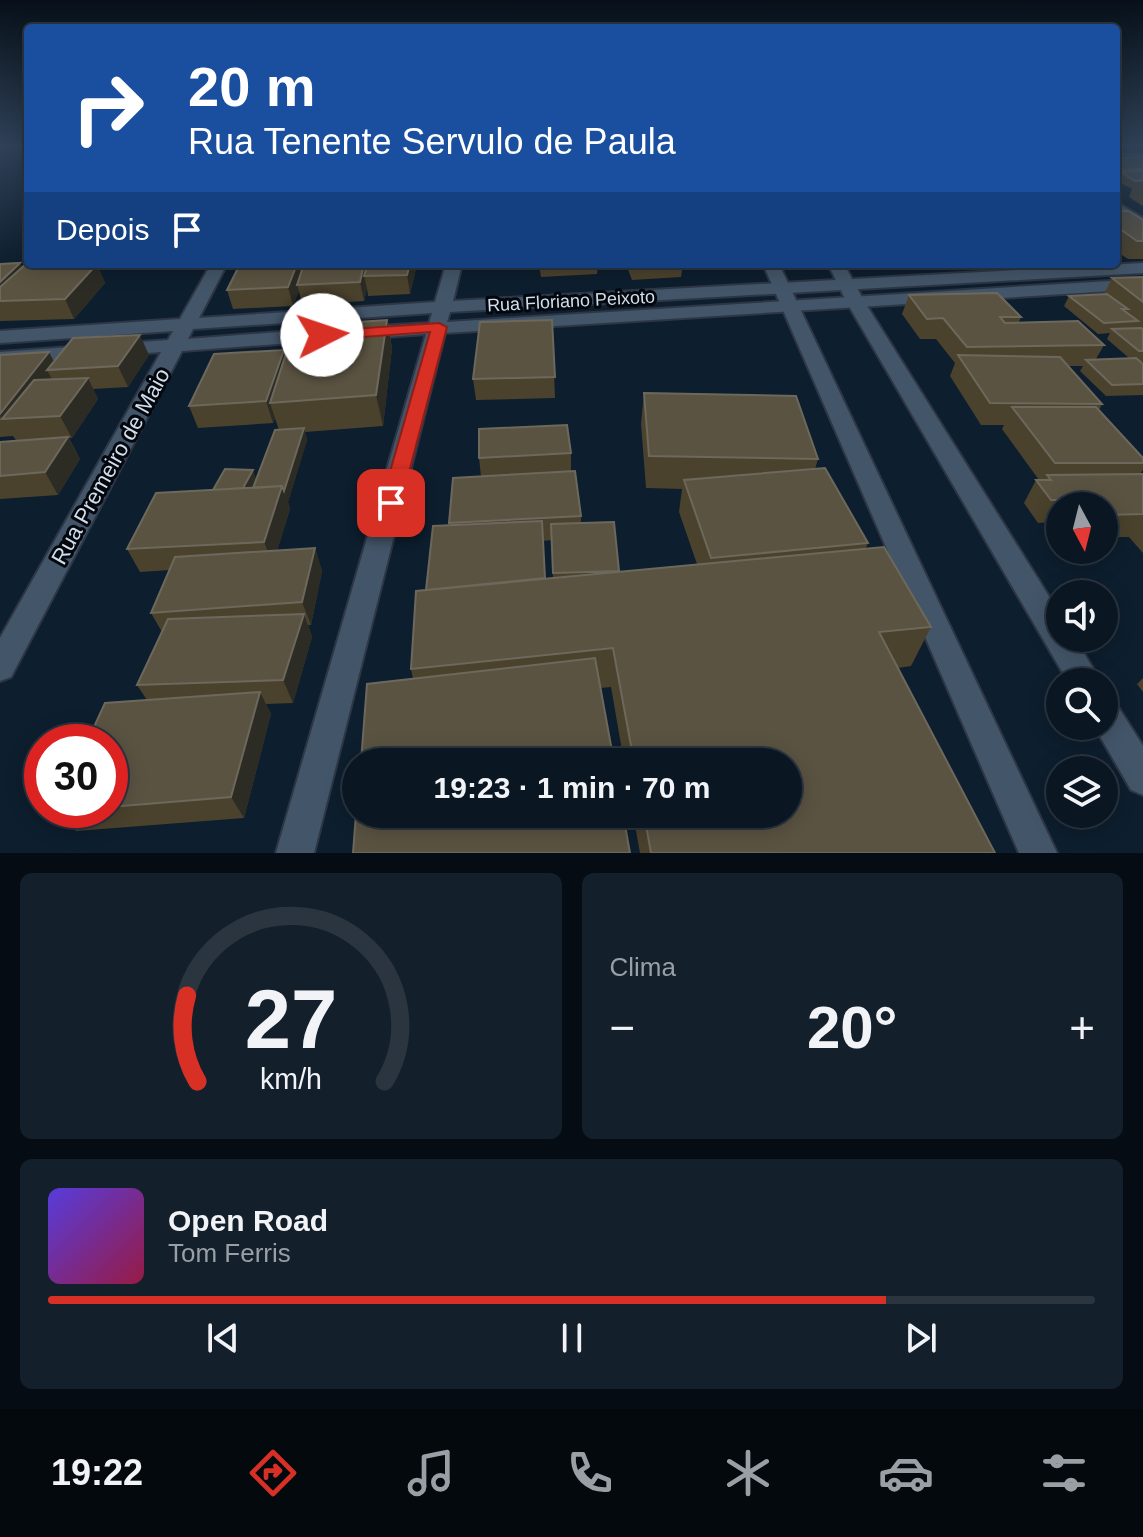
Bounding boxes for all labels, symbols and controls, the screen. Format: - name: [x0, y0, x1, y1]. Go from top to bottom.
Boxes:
- text: 20 m: [188, 55, 316, 118]
- icon: right: [56, 56, 160, 160]
- text: Rua Tenente Servulo de Paula: [188, 121, 676, 162]
- icon: arrive: [165, 208, 209, 252]
- text: Depois: [56, 213, 149, 246]
- street label: Rua Floriano Peixoto: [487, 287, 655, 315]
- position arrow: [280, 293, 364, 377]
- street label: Rua Premeiro de Maio: [46, 364, 175, 569]
- pin: [357, 469, 425, 537]
- icon: arrive: [369, 481, 413, 525]
- north arrow: [1046, 492, 1118, 564]
- map controls: [1046, 492, 1118, 828]
- button: sound: [1046, 580, 1118, 652]
- button: search: [1046, 668, 1118, 740]
- speed limit sign: 30: [24, 724, 128, 828]
- button: layers: [1046, 756, 1118, 828]
- text: 19:23 · 1 min · 70 m: [434, 771, 710, 804]
- text: Clima: [610, 952, 676, 982]
- text: 27: [244, 973, 337, 1066]
- text: 20°: [807, 994, 898, 1061]
- text: −: [610, 1003, 635, 1052]
- text: +: [1069, 1003, 1095, 1052]
- text: km/h: [260, 1063, 322, 1095]
- text: Open Road: [168, 1204, 328, 1237]
- text: Tom Ferris: [168, 1238, 291, 1268]
- icon: previous: [201, 1316, 245, 1360]
- icon: pause: [550, 1316, 594, 1360]
- icon: next: [899, 1316, 943, 1360]
- icon: directions: [245, 1445, 301, 1501]
- icon: music: [403, 1445, 459, 1501]
- icon: phone: [562, 1445, 618, 1501]
- icon: climate: [720, 1445, 776, 1501]
- icon: car: [878, 1445, 934, 1501]
- icon: filters: [1036, 1445, 1092, 1501]
- text: 19:22: [51, 1452, 143, 1493]

